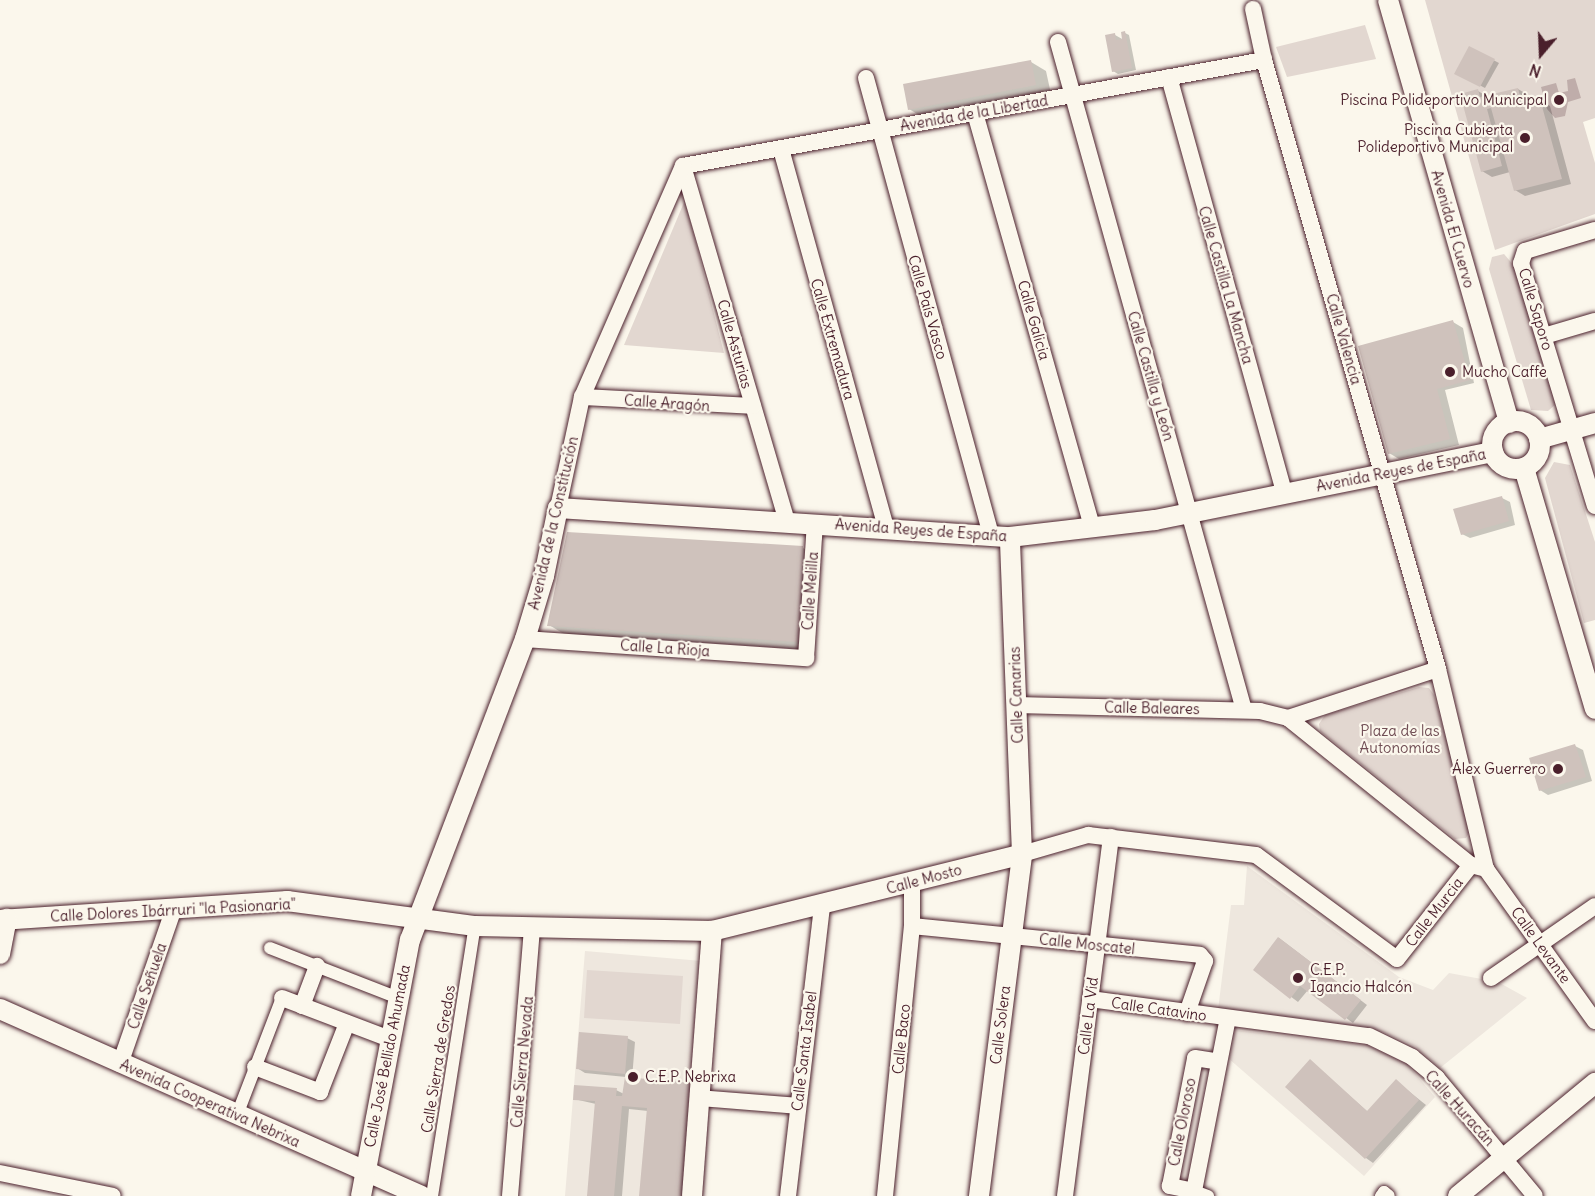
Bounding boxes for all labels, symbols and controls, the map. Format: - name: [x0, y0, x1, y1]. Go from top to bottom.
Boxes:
- north arrow: [1511, 24, 1571, 84]
- text: N: [1527, 60, 1544, 82]
- street label: Avenida de la Libertad: [898, 91, 1050, 135]
- place label: Piscina Polideportivo Municipal: [1340, 91, 1547, 109]
- marker: Piscina Polideportivo Municipal: [1552, 93, 1566, 107]
- place label: Piscina Cubierta Polideportivo Municipal: [1357, 120, 1513, 155]
- marker: Piscina Cubierta Polideportivo Municipal: [1518, 131, 1532, 145]
- street label: Avenida El Cuervo: [1428, 168, 1478, 290]
- street label: Calle Castilla La Mancha: [1195, 204, 1257, 366]
- street label: Calle País Vasco: [904, 253, 952, 361]
- street label: Calle Saporo: [1515, 266, 1557, 352]
- street label: Calle Extremadura: [807, 276, 859, 402]
- street label: Calle Galicia: [1014, 278, 1054, 362]
- street label: Calle Valencia: [1322, 291, 1366, 387]
- street label: Calle Asturias: [714, 297, 756, 391]
- street label: Calle Castilla y León: [1124, 309, 1178, 443]
- place label: Mucho Caffe: [1462, 363, 1547, 381]
- marker: Mucho Caffe: [1443, 365, 1457, 379]
- street label: Calle Aragón: [623, 391, 711, 415]
- street label: Avenida de la Constitución: [524, 434, 582, 612]
- street label: Avenida Reyes de España: [1315, 445, 1487, 495]
- street label: Avenida Reyes de España: [834, 515, 1008, 545]
- street label: Calle Melilla: [798, 551, 822, 631]
- street label: Calle La Rioja: [619, 636, 711, 660]
- street label: Calle Canarias: [1005, 646, 1027, 744]
- street label: Calle Baleares: [1104, 698, 1200, 718]
- park label: Plaza de las Autonomías: [1360, 721, 1440, 756]
- place label: Álex Guerrero: [1452, 760, 1546, 778]
- marker: Álex Guerrero: [1551, 762, 1565, 776]
- street label: Calle Mosto: [884, 860, 964, 898]
- street label: Calle Murcia: [1401, 874, 1467, 950]
- street label: Calle Dolores Ibárruri "la Pasionaria": [50, 895, 296, 925]
- street label: Calle Levante: [1507, 903, 1575, 987]
- street label: Calle Moscatel: [1038, 930, 1136, 958]
- street label: Calle Señuela: [124, 940, 170, 1032]
- place label: C.E.P. Igancio Halcón: [1310, 960, 1412, 995]
- street label: Calle José Bellido Ahumada: [360, 963, 414, 1149]
- marker: C.E.P. Igancio Halcón: [1291, 971, 1305, 985]
- street label: Calle La Vid: [1074, 976, 1102, 1056]
- street label: Calle Sierra de Gredos: [417, 984, 459, 1134]
- street label: Calle Solera: [986, 984, 1014, 1066]
- street label: Calle Santa Isabel: [788, 990, 820, 1112]
- street label: Calle Catavino: [1110, 993, 1208, 1025]
- street label: Calle Sierra Nevada: [507, 995, 537, 1129]
- street label: Calle Baco: [888, 1003, 914, 1075]
- street label: Avenida Cooperativa Nebrixa: [117, 1055, 303, 1151]
- street label: Calle Huracán: [1421, 1067, 1499, 1149]
- place label: C.E.P. Nebrixa: [645, 1068, 736, 1086]
- marker: C.E.P. Nebrixa: [626, 1070, 640, 1084]
- street label: Calle Oloroso: [1165, 1076, 1199, 1168]

